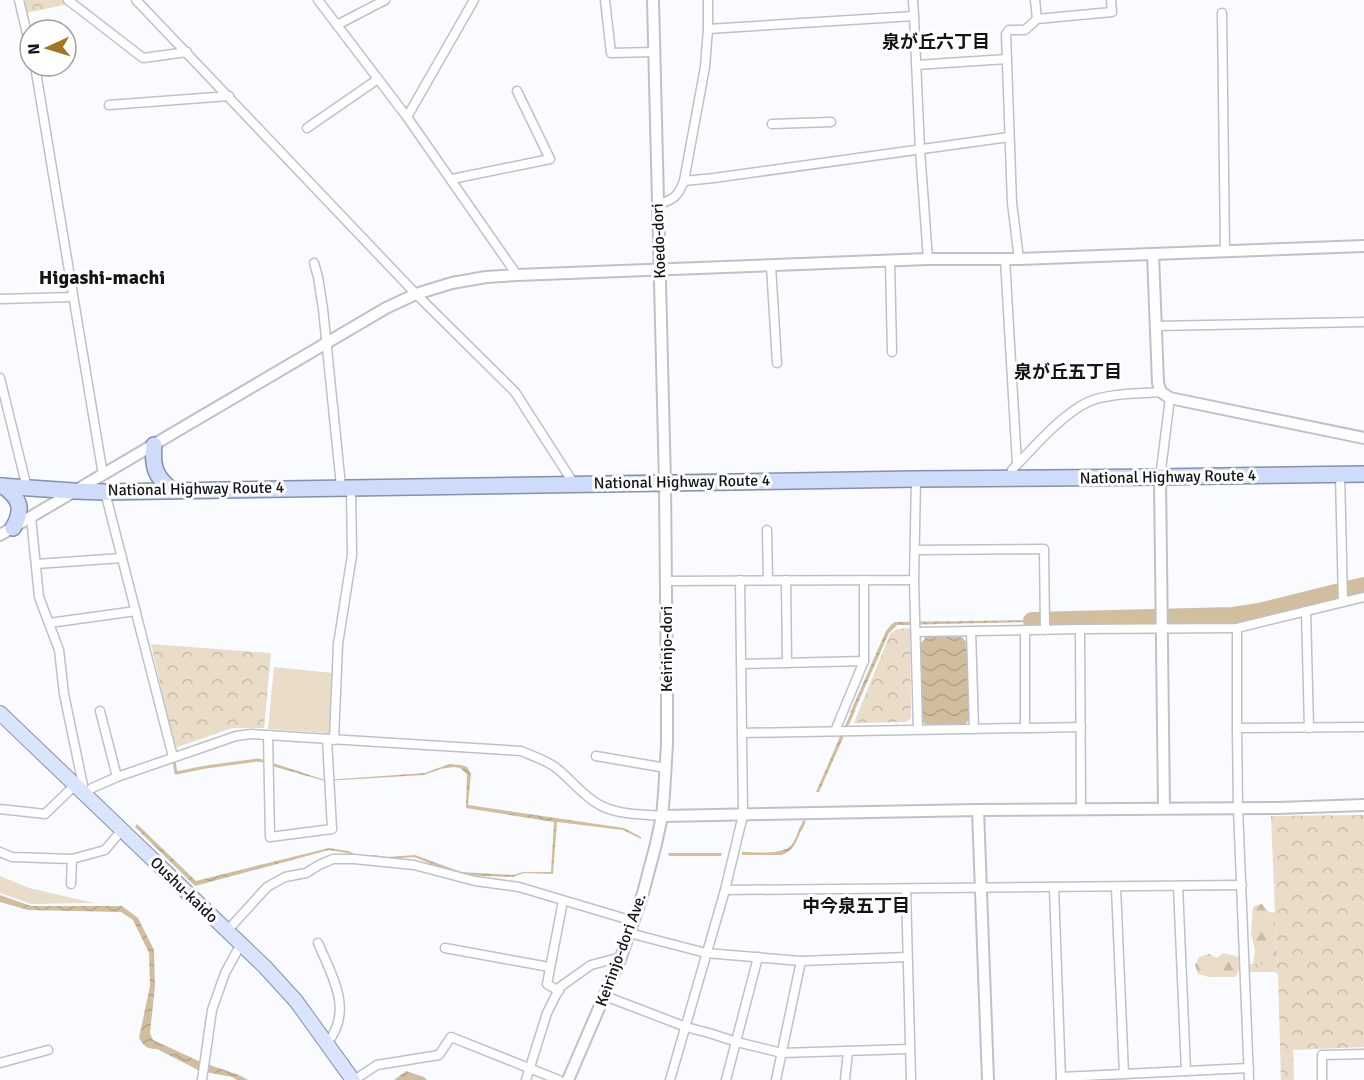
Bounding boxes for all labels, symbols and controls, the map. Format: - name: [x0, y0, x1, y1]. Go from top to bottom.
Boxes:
- north arrow: [18, 18, 78, 78]
- district label: 泉が丘六丁目: [882, 31, 990, 53]
- text: N: [24, 43, 44, 55]
- street label: Koedo-dori: [648, 203, 670, 279]
- district label: Higashi-machi: [39, 265, 165, 290]
- district label: 泉が丘五丁目: [1014, 361, 1122, 383]
- street label: National Highway Route 4: [1079, 465, 1257, 489]
- street label: National Highway Route 4: [593, 470, 771, 494]
- street label: National Highway Route 4: [107, 477, 285, 501]
- street label: Keirinjo-dori: [657, 606, 677, 692]
- street label: Oushu-kaido: [146, 853, 222, 927]
- street label: Keirinjo-dori Ave.: [591, 891, 651, 1009]
- district label: 中今泉五丁目: [802, 895, 910, 917]

